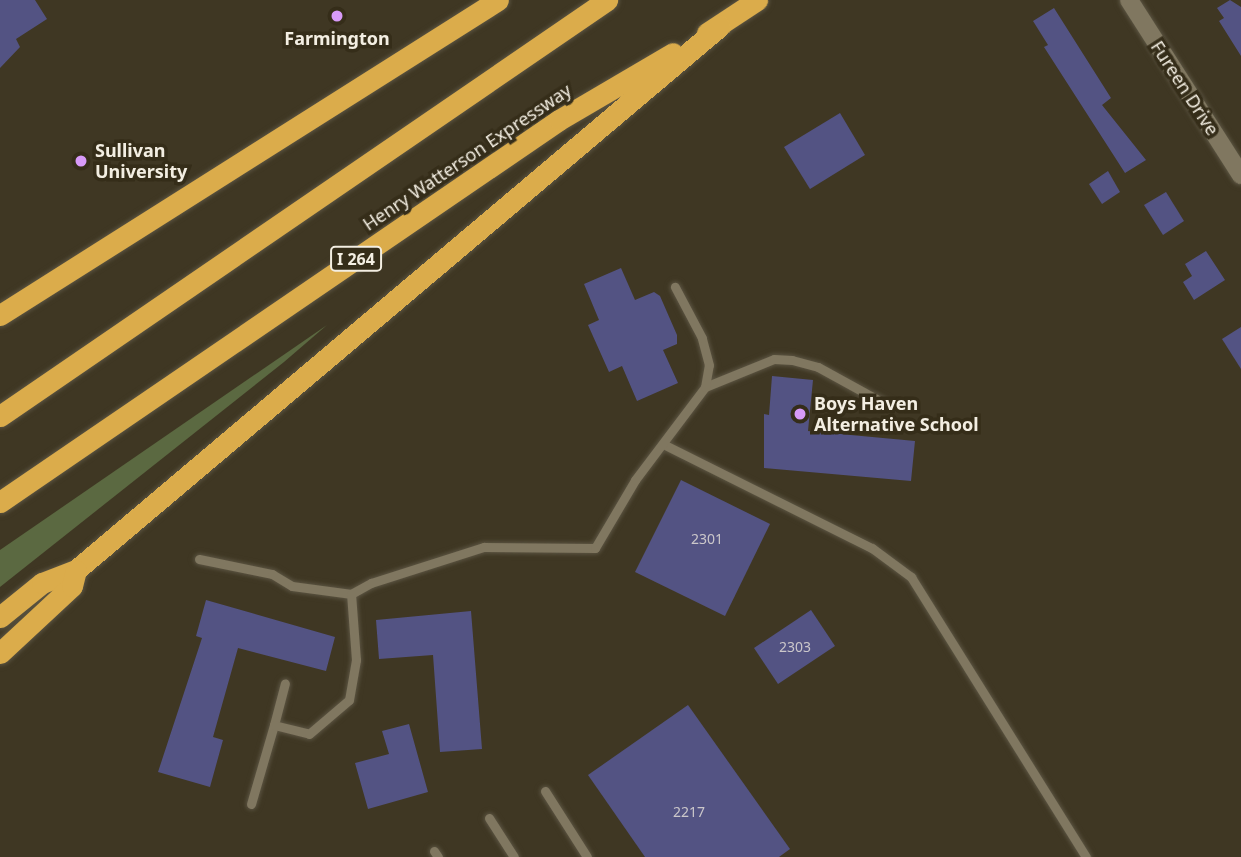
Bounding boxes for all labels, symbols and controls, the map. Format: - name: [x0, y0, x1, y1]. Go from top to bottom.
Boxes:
- marker: Farmington: [329, 8, 345, 24]
- place label: Farmington: [284, 27, 390, 49]
- street label: Fureen Drive: [1146, 37, 1224, 139]
- street label: Henry Watterson Expressway: [359, 79, 575, 235]
- place label: Sullivan University: [95, 140, 187, 182]
- marker: Sullivan University: [73, 153, 89, 169]
- road number: I 264: [330, 246, 382, 272]
- place label: Boys Haven Alternative School: [814, 393, 979, 436]
- marker: Boys Haven Alternative School: [792, 406, 808, 422]
- house number: 2301: [691, 531, 723, 547]
- house number: 2303: [779, 639, 811, 655]
- house number: 2217: [673, 804, 705, 820]

